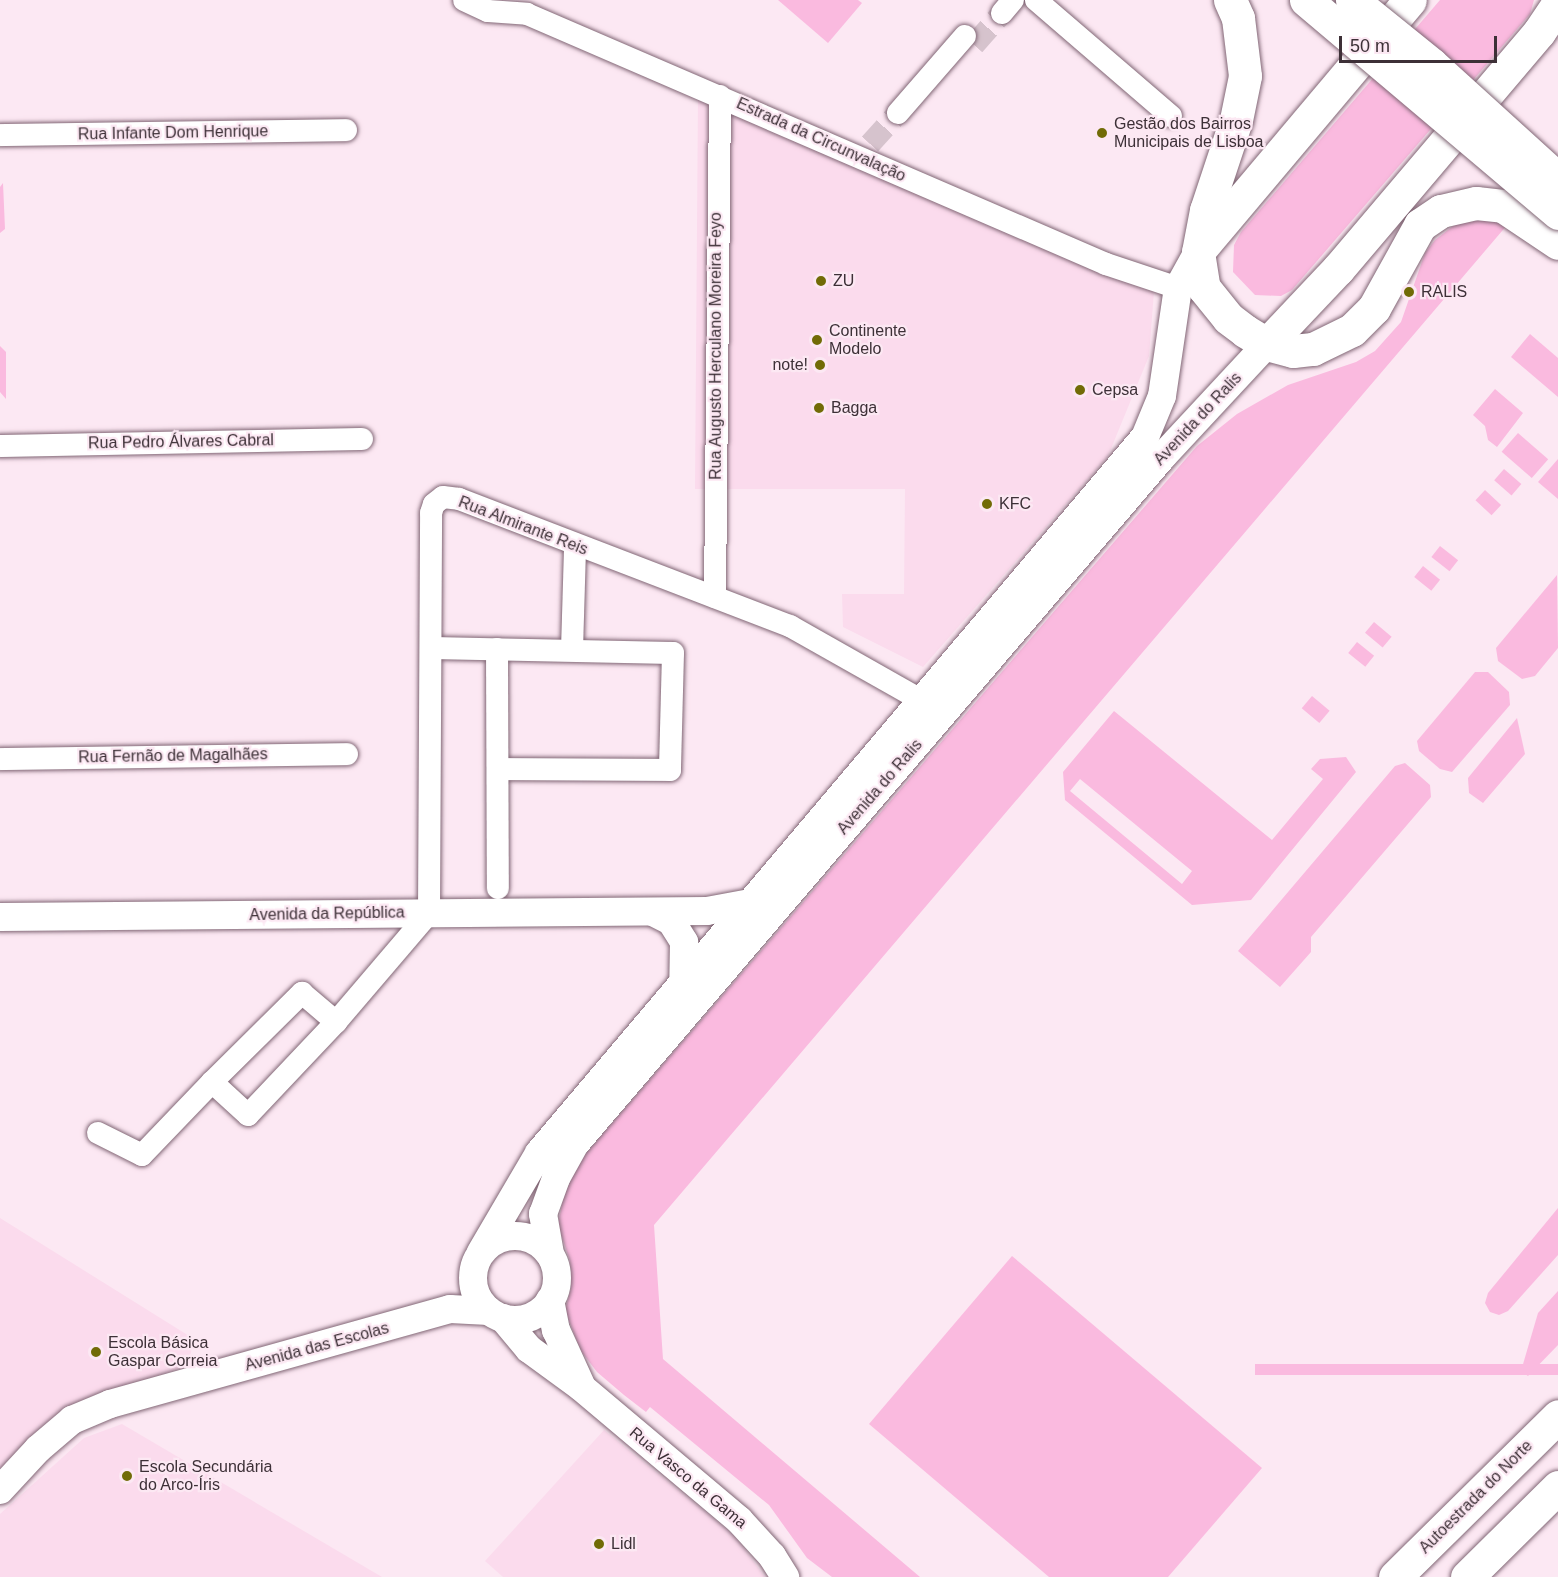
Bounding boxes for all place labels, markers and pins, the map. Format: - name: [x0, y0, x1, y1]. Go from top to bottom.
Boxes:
- place label: Gestão dos Bairros Municipais de Lisboa: [1114, 114, 1263, 152]
- marker: Gestão dos Bairros Municipais de Lisboa: [1095, 126, 1109, 140]
- place label: ZU: [833, 271, 854, 291]
- marker: ZU: [814, 274, 828, 288]
- place label: RALIS: [1421, 282, 1467, 302]
- marker: RALIS: [1402, 285, 1416, 299]
- place label: Continente Modelo: [829, 321, 906, 359]
- marker: Continente Modelo: [810, 333, 824, 347]
- place label: note!: [772, 355, 808, 375]
- marker: note!: [813, 358, 827, 372]
- place label: Cepsa: [1092, 380, 1138, 400]
- marker: Cepsa: [1073, 383, 1087, 397]
- place label: Bagga: [831, 398, 877, 418]
- marker: Bagga: [812, 401, 826, 415]
- place label: KFC: [999, 494, 1031, 514]
- marker: KFC: [980, 497, 994, 511]
- place label: Escola Básica Gaspar Correia: [108, 1333, 217, 1371]
- marker: Escola Básica Gaspar Correia: [89, 1345, 103, 1359]
- place label: Escola Secundária do Arco-Íris: [139, 1457, 272, 1495]
- marker: Escola Secundária do Arco-Íris: [120, 1469, 134, 1483]
- place label: Lidl: [611, 1534, 636, 1554]
- marker: Lidl: [592, 1537, 606, 1551]

